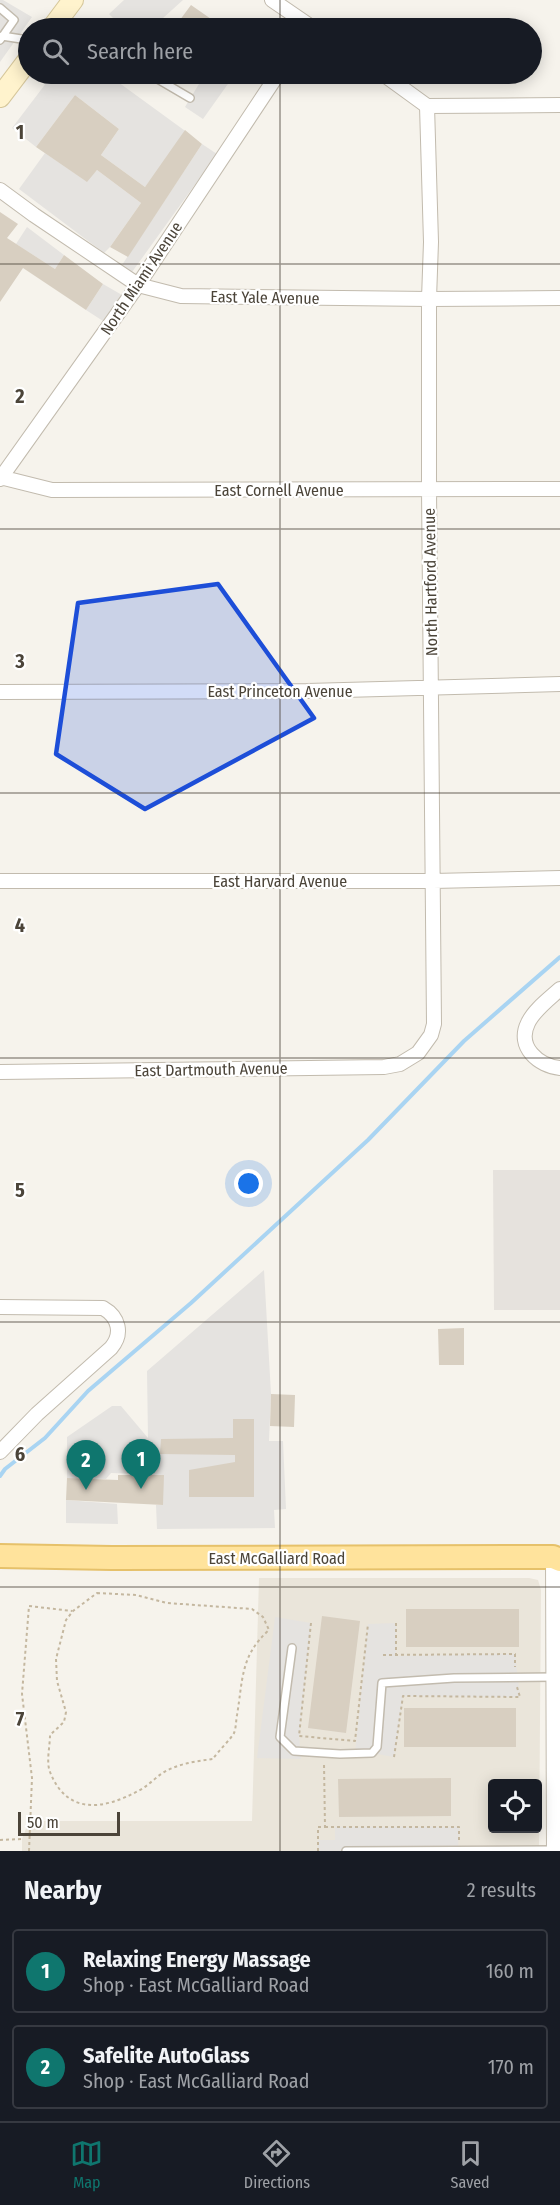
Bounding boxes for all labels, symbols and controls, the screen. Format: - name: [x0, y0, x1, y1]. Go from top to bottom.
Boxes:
- search box: [18, 18, 542, 84]
- icon: search: [39, 35, 72, 68]
- text: Search here: [87, 38, 193, 65]
- text: 1: [16, 120, 24, 144]
- street label: North Miami Avenue: [96, 218, 186, 339]
- street label: East Yale Avenue: [210, 287, 320, 308]
- text: 2: [14, 384, 25, 408]
- street label: East Cornell Avenue: [214, 481, 344, 500]
- street label: North Hartford Avenue: [420, 508, 441, 656]
- text: 3: [14, 649, 25, 673]
- street label: East Princeton Avenue: [207, 682, 353, 701]
- street label: East Harvard Avenue: [213, 872, 347, 891]
- text: 4: [15, 913, 25, 937]
- street label: East Dartmouth Avenue: [134, 1059, 288, 1080]
- your location: [234, 1169, 263, 1198]
- text: 5: [15, 1178, 25, 1202]
- pin: 2: [66, 1440, 106, 1490]
- pin: 1: [122, 1440, 160, 1489]
- text: 6: [15, 1442, 25, 1466]
- street label: East McGalliard Road: [209, 1549, 345, 1568]
- text: 7: [16, 1707, 25, 1731]
- map controls: [488, 1779, 542, 1833]
- button: locate: [488, 1779, 542, 1833]
- scale bar: [18, 1809, 120, 1836]
- text: 50 m: [27, 1813, 59, 1832]
- text: Nearby: [24, 1875, 101, 1906]
- text: 2 results: [467, 1878, 536, 1902]
- text: Relaxing Energy Massage: [83, 1946, 311, 1973]
- text: 1: [41, 1959, 50, 1983]
- text: 160 m: [486, 1959, 534, 1983]
- text: Shop · East McGalliard Road: [83, 1973, 309, 1997]
- text: Safelite AutoGlass: [83, 2042, 250, 2069]
- text: 2: [41, 2055, 50, 2079]
- text: 170 m: [488, 2055, 534, 2079]
- text: Shop · East McGalliard Road: [83, 2069, 309, 2093]
- tab: Map: [70, 2137, 103, 2192]
- tab: Directions: [244, 2137, 310, 2192]
- tab: Saved: [451, 2137, 490, 2192]

